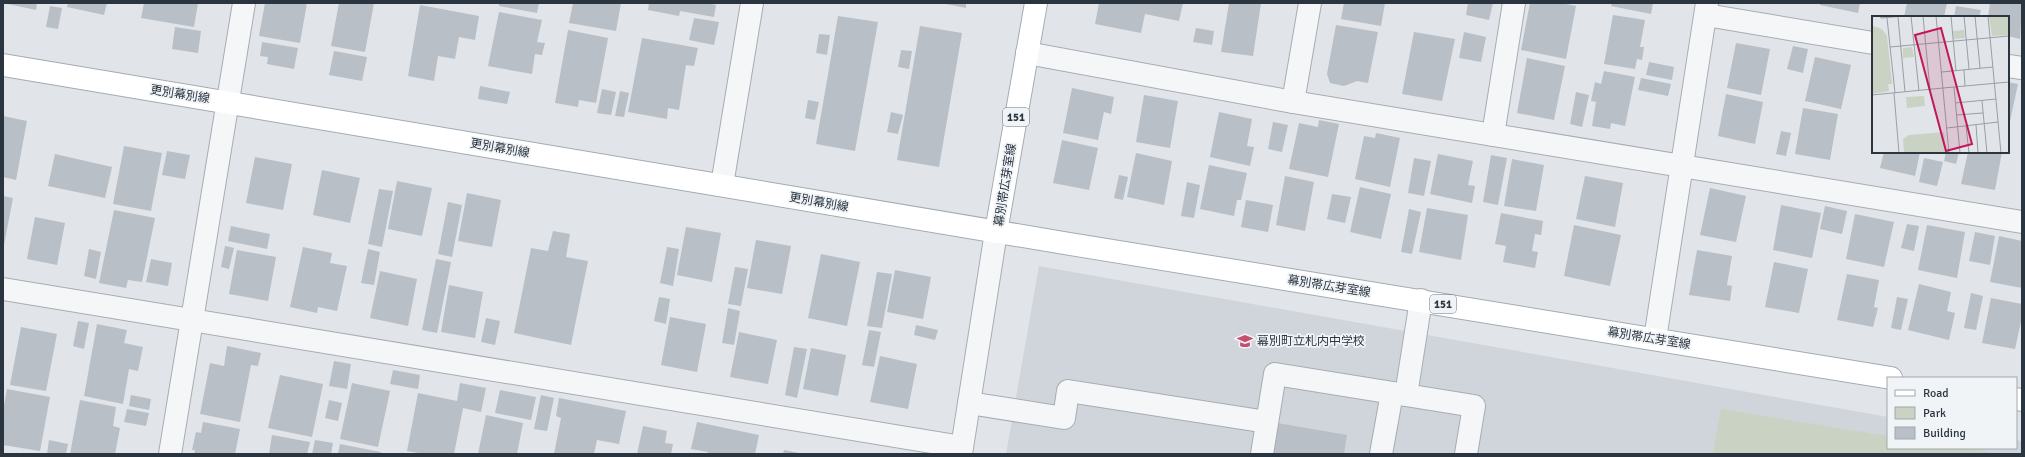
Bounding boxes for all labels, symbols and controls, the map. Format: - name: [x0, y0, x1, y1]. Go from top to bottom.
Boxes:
- inset map: [1872, 16, 2009, 153]
- street label: 更別幕別線: [149, 82, 211, 107]
- road number: 151: [1003, 108, 1029, 126]
- street label: 更別幕別線: [469, 136, 531, 161]
- street label: 幕別帯広芽室線: [992, 142, 1019, 228]
- street label: 更別幕別線: [788, 190, 850, 215]
- street label: 幕別帯広芽室線: [1286, 273, 1372, 300]
- road number: 151: [1430, 295, 1456, 313]
- street label: 幕別帯広芽室線: [1606, 325, 1692, 352]
- school or university icon: 幕別町立札内中学校: [1236, 332, 1254, 350]
- place label: 幕別町立札内中学校: [1257, 334, 1365, 349]
- legend: [1887, 377, 2017, 449]
- text: Road: [1923, 386, 1949, 401]
- text: Park: [1923, 406, 1946, 421]
- text: Building: [1923, 426, 1966, 441]

